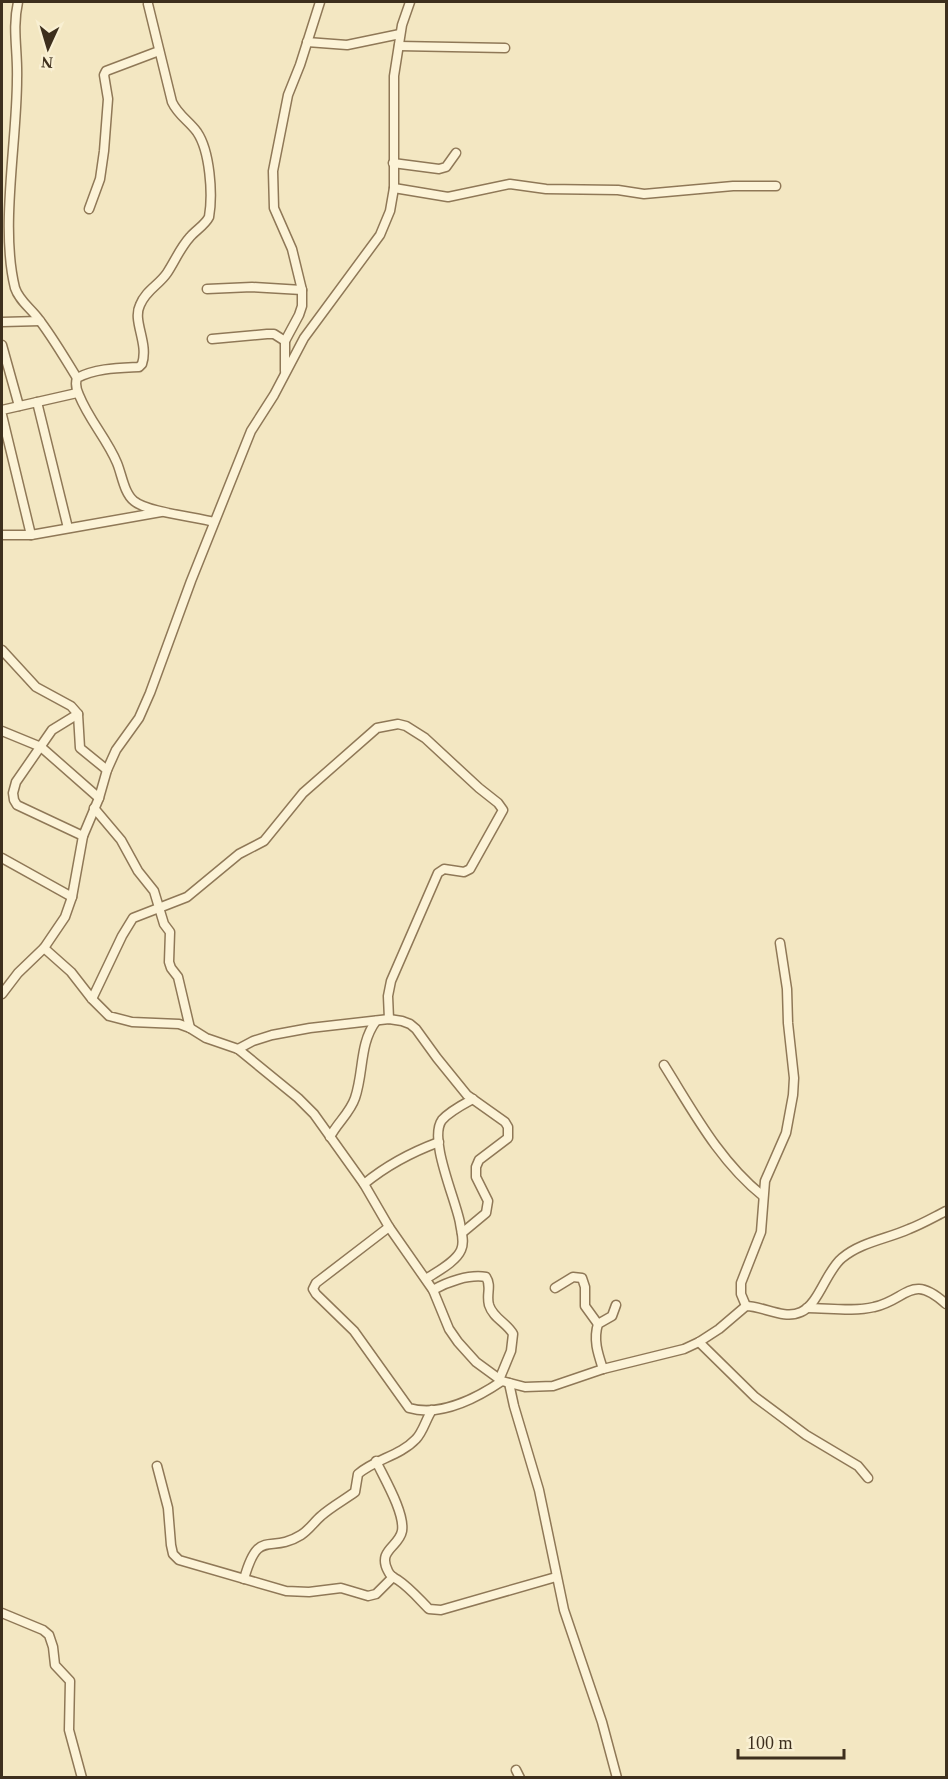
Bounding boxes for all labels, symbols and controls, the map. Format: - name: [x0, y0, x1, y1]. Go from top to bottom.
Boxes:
- north arrow: [18, 18, 78, 78]
- text: N: [40, 54, 53, 71]
- scale bar: [738, 1722, 844, 1760]
- text: 100 m: [747, 1733, 793, 1753]

